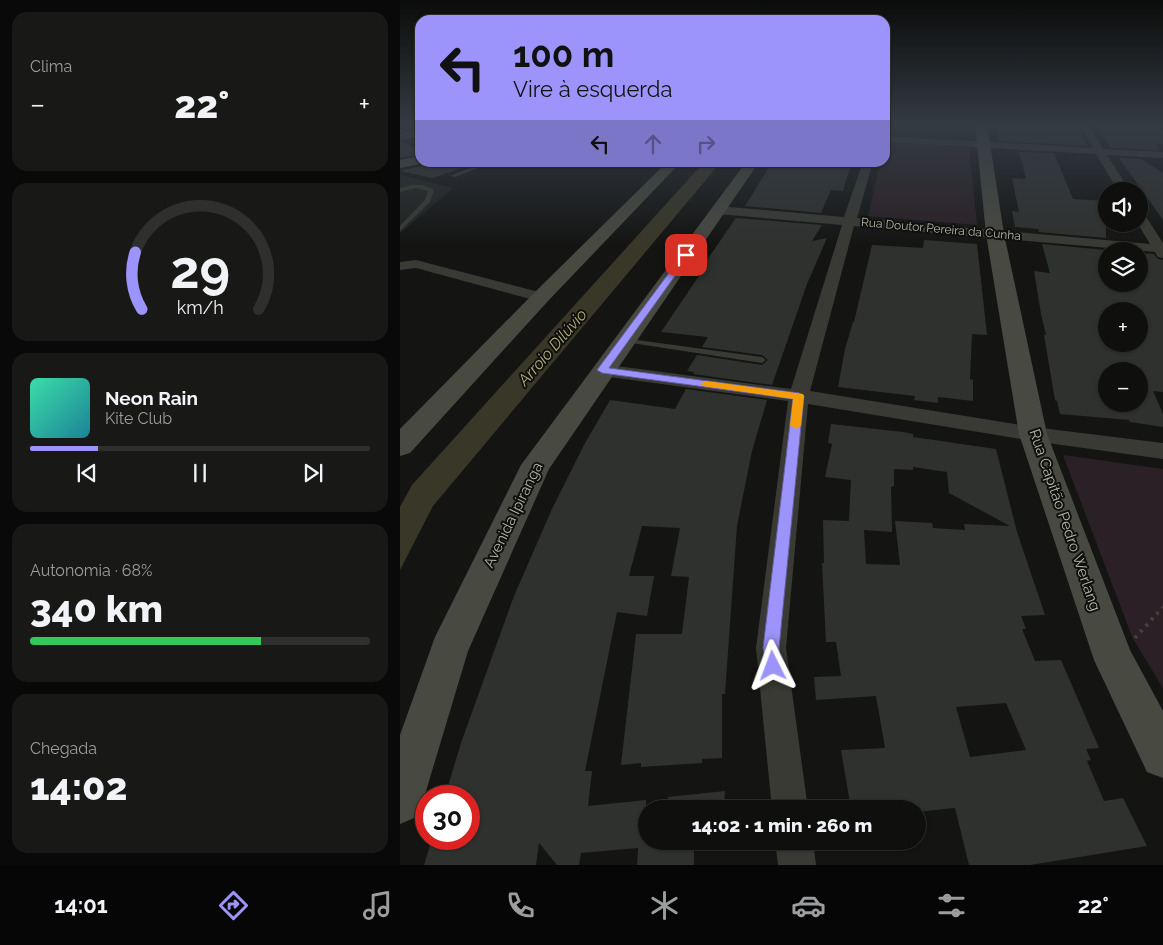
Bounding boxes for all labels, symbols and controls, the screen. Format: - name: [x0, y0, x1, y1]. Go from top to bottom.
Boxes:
- text: 100 m: [513, 34, 614, 75]
- icon: left: [430, 35, 495, 100]
- text: Clima: [30, 57, 72, 76]
- text: Vire à esquerda: [513, 76, 672, 102]
- text: 22°: [174, 82, 229, 127]
- text: −: [30, 88, 45, 121]
- text: +: [358, 88, 370, 121]
- icon: left: [586, 130, 614, 158]
- icon: ahead: [639, 130, 667, 158]
- icon: right: [692, 130, 720, 158]
- map controls: [1098, 182, 1148, 412]
- button: sound: [1098, 182, 1148, 232]
- street label: Rua Doutor Pereira da Cunha: [861, 215, 1021, 243]
- pin: [665, 234, 707, 276]
- text: 29: [170, 239, 230, 300]
- icon: arrive: [672, 241, 700, 269]
- button: layers: [1098, 242, 1148, 292]
- text: km/h: [176, 297, 224, 318]
- button: +: [1098, 302, 1148, 352]
- water label: Arroio Dilúvio: [513, 305, 591, 390]
- button: −: [1098, 362, 1148, 412]
- text: Neon Rain: [105, 387, 198, 409]
- text: Kite Club: [105, 409, 172, 428]
- street label: Rua Capitão Pedro Werlang: [1025, 427, 1105, 613]
- icon: previous: [73, 459, 101, 487]
- icon: pause: [186, 459, 214, 487]
- icon: next: [299, 459, 327, 487]
- street label: Avenida Ipiranga: [480, 459, 546, 571]
- text: Autonomia · 68%: [30, 561, 152, 580]
- text: 340 km: [30, 586, 163, 631]
- position arrow: [746, 639, 798, 691]
- text: Chegada: [30, 739, 97, 758]
- text: 14:02: [30, 764, 127, 809]
- speed limit sign: 30: [415, 785, 480, 850]
- text: 14:02 · 1 min · 260 m: [692, 814, 872, 836]
- icon: directions: [216, 888, 251, 923]
- icon: music: [360, 888, 395, 923]
- icon: phone: [503, 888, 538, 923]
- icon: climate: [647, 888, 682, 923]
- icon: car: [791, 888, 826, 923]
- icon: filters: [934, 888, 969, 923]
- text: 14:01: [54, 892, 108, 918]
- text: 22°: [1078, 892, 1109, 918]

